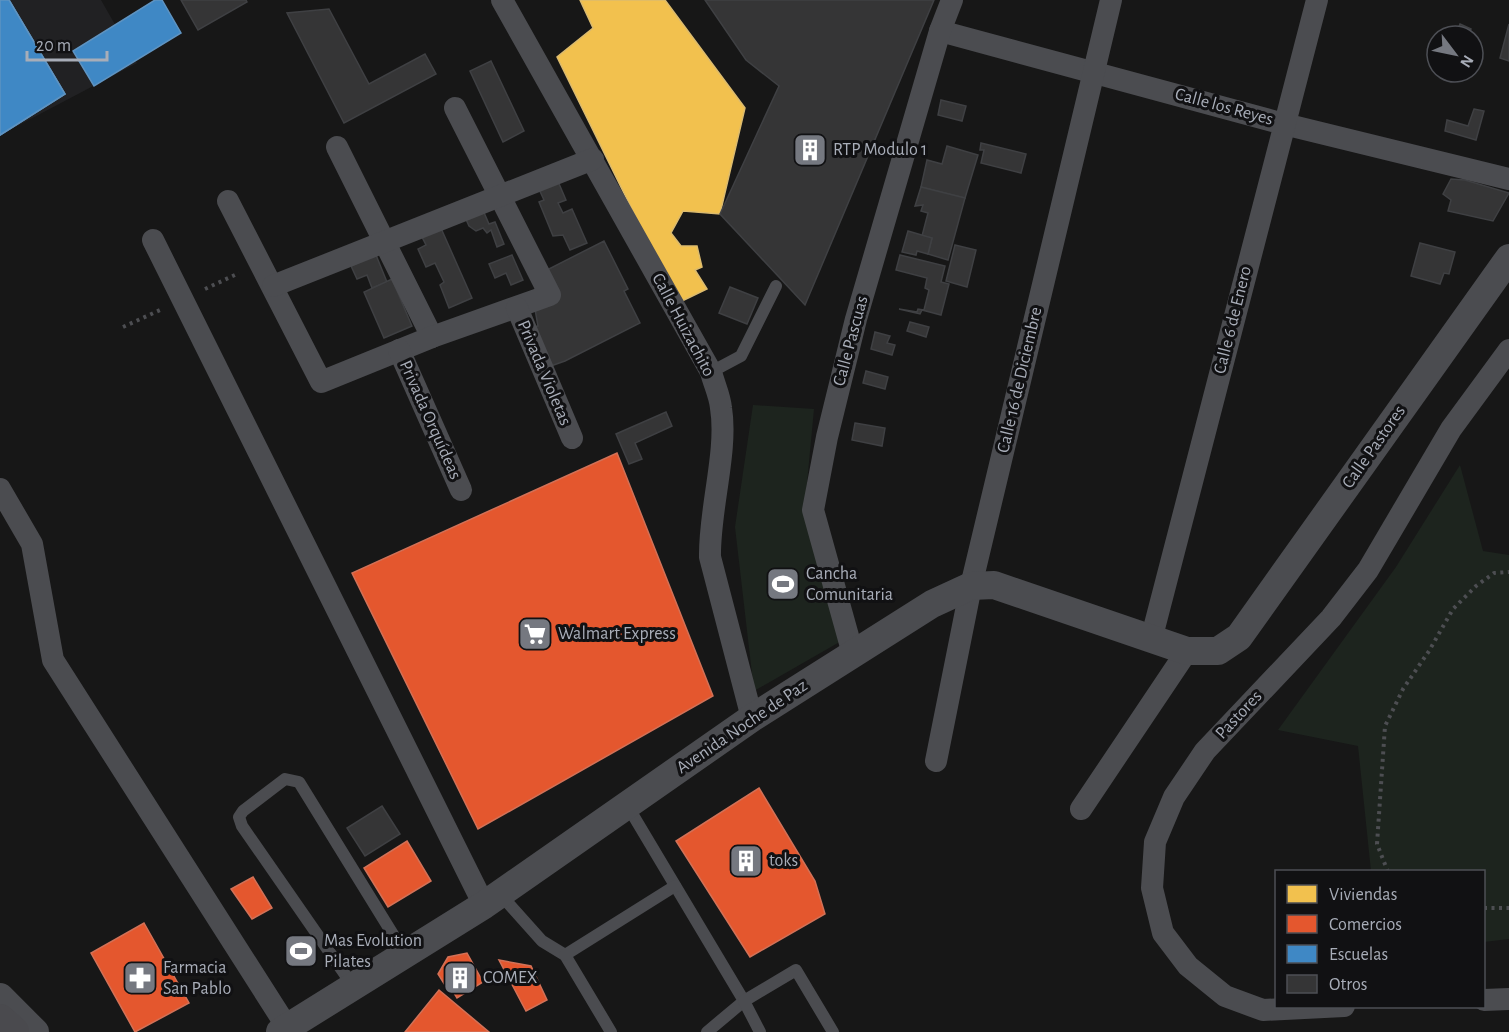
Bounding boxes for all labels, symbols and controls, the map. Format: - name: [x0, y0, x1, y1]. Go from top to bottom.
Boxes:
- scale bar: [27, 24, 106, 62]
- north arrow: [1425, 24, 1485, 84]
- text: 20 m: [36, 37, 71, 55]
- text: N: [1457, 52, 1477, 70]
- street label: Calle los Reyes: [1173, 85, 1275, 129]
- building icon: RTP Modulo 1: [792, 132, 828, 168]
- place label: RTP Modulo 1: [833, 141, 927, 159]
- street label: Calle 6 de Enero: [1211, 264, 1255, 376]
- street label: Calle Huizachito: [648, 270, 718, 380]
- street label: Calle Pascuas: [830, 294, 872, 388]
- street label: Calle 16 de Diciembre: [994, 305, 1046, 455]
- street label: Privada Violetas: [514, 318, 574, 428]
- street label: Privada Orquídeas: [396, 358, 464, 482]
- street label: Calle Pastores: [1339, 402, 1409, 492]
- place label: Cancha Comunitaria: [806, 565, 893, 604]
- sports icon: Cancha Comunitaria: [765, 566, 801, 602]
- supermarket icon: Walmart Express: [517, 616, 553, 652]
- place label: Walmart Express: [558, 625, 676, 643]
- street label: Avenida Noche de Paz: [673, 677, 811, 777]
- street label: Pastores: [1212, 687, 1266, 743]
- building icon: toks: [728, 843, 764, 879]
- place label: toks: [769, 852, 798, 870]
- legend: [1275, 870, 1485, 1008]
- text: Viviendas: [1329, 886, 1397, 904]
- text: Comercios: [1329, 916, 1402, 934]
- place label: Mas Evolution Pilates: [324, 932, 422, 971]
- sports icon: Mas Evolution Pilates: [283, 933, 319, 969]
- text: Escuelas: [1329, 946, 1388, 964]
- place label: Farmacia San Pablo: [163, 959, 231, 998]
- pharmacy icon: Farmacia San Pablo: [122, 960, 158, 996]
- building icon: COMEX: [442, 960, 478, 996]
- place label: COMEX: [483, 969, 538, 987]
- text: Otros: [1329, 976, 1367, 994]

